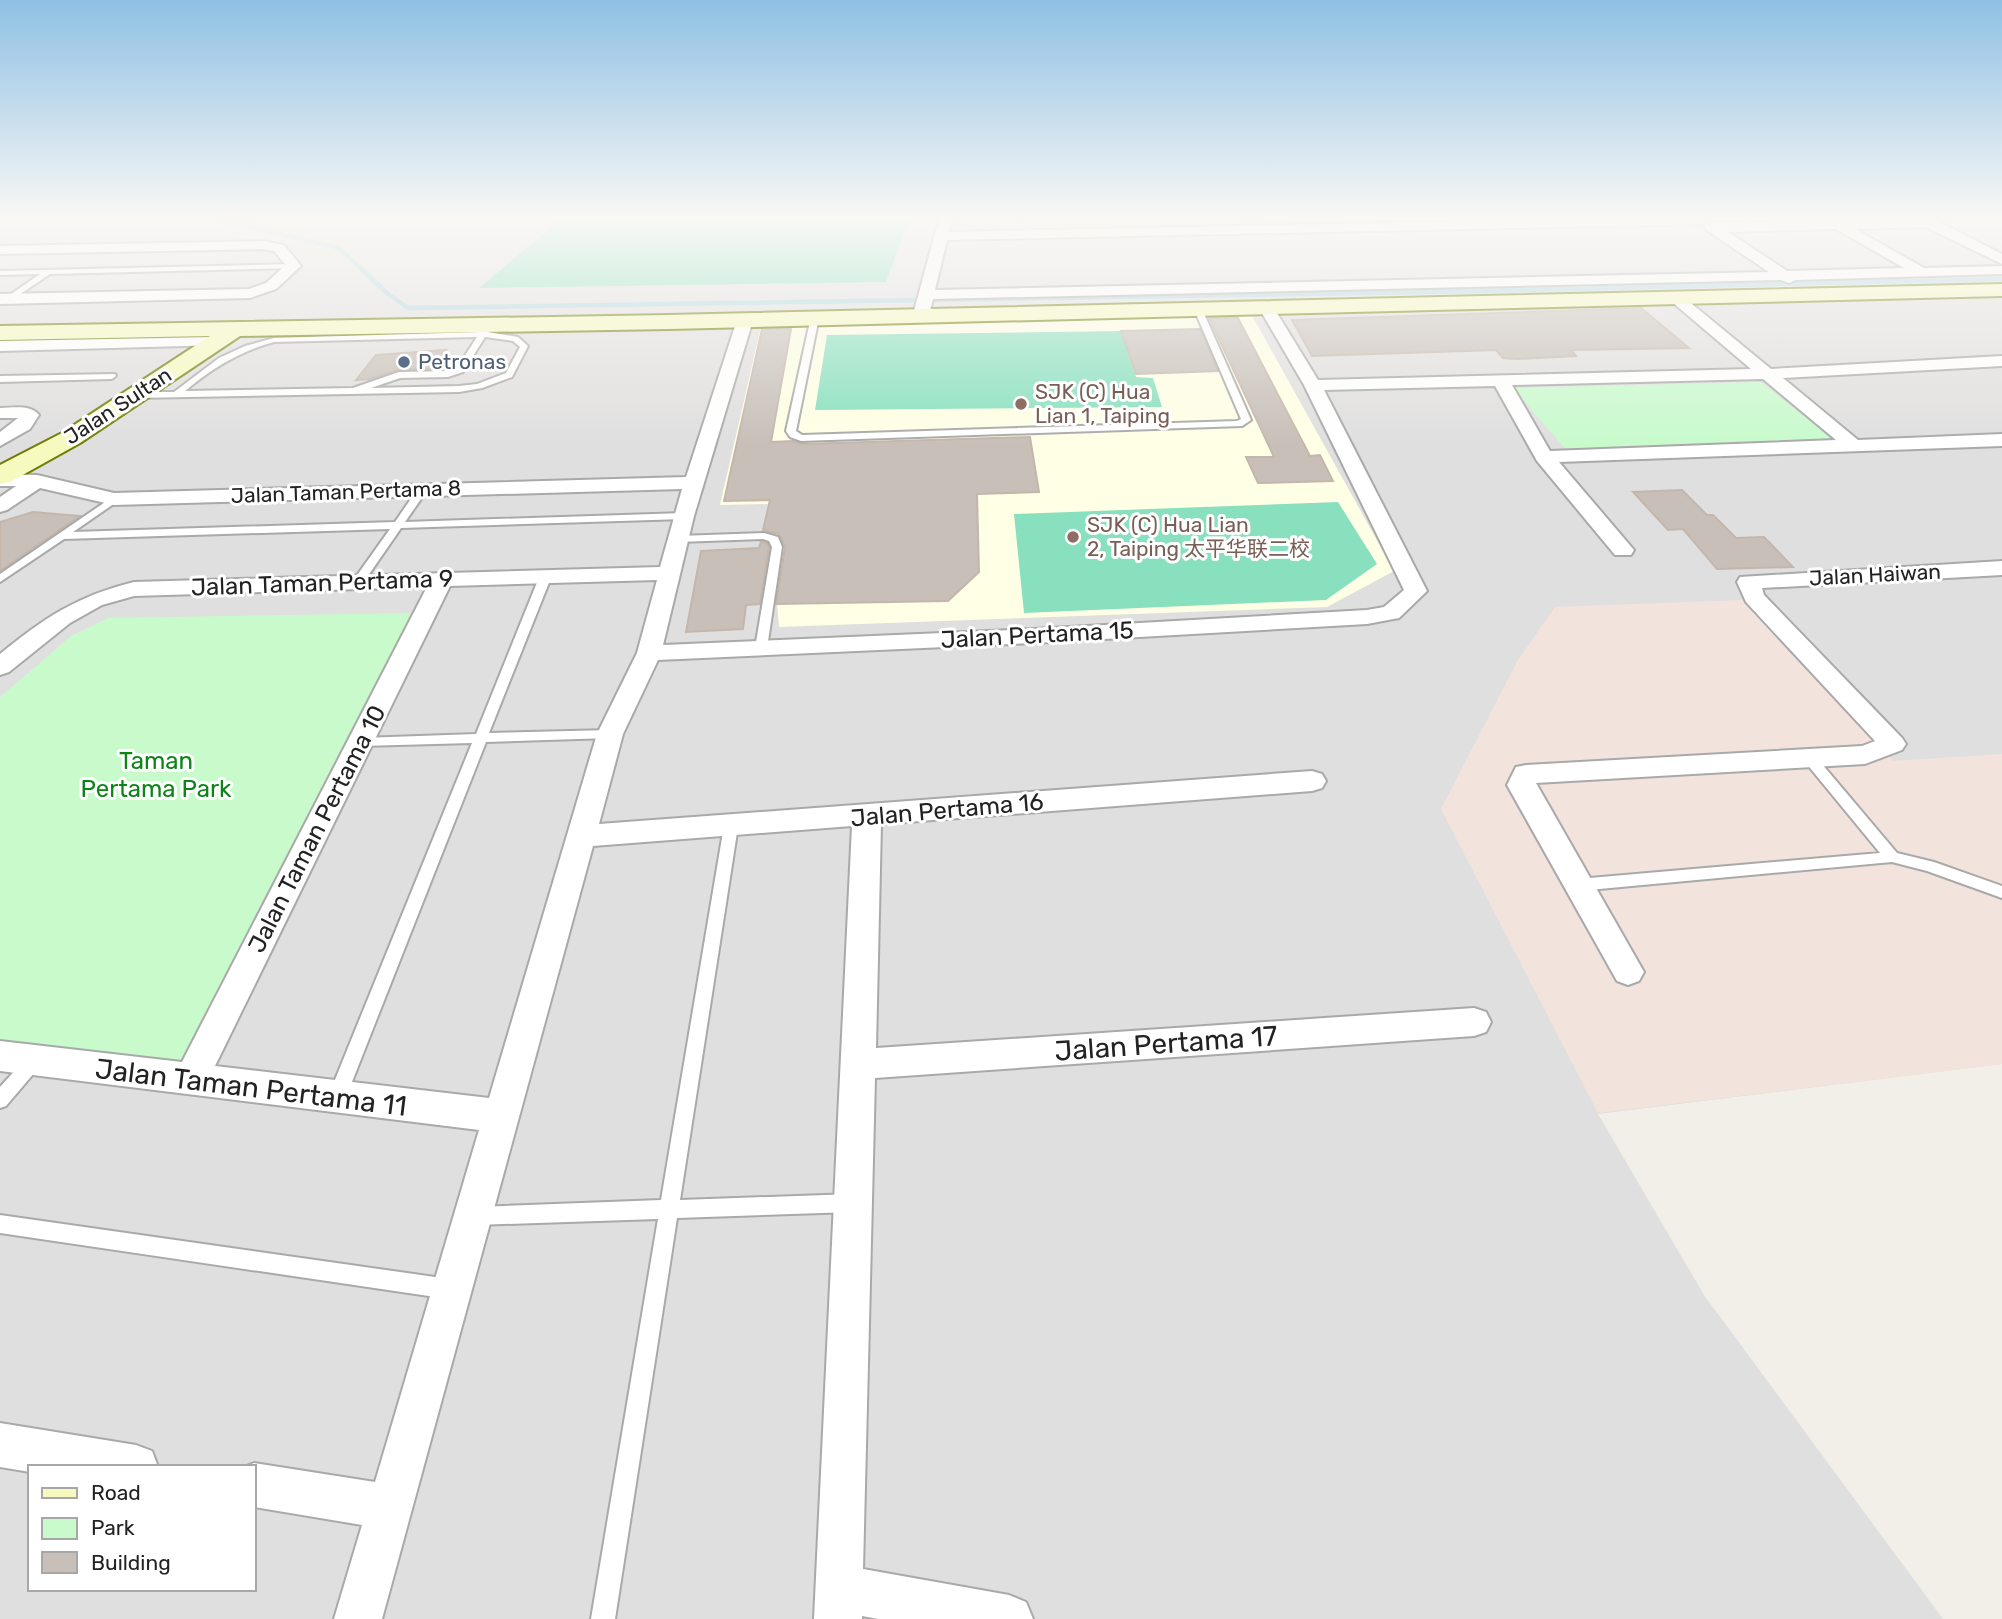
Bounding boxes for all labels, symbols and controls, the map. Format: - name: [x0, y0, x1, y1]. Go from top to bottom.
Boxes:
- place label: Petronas: [418, 349, 506, 374]
- marker: Petronas: [396, 354, 412, 370]
- street label: Jalan Sultan: [59, 362, 176, 449]
- place label: SJK (C) Hua Lian 1, Taiping: [1035, 379, 1170, 428]
- marker: SJK (C) Hua Lian 1, Taiping: [1013, 396, 1029, 412]
- street label: Jalan Taman Pertama 8: [230, 475, 462, 508]
- place label: SJK (C) Hua Lian 2, Taiping 太平华联二校: [1087, 512, 1310, 561]
- marker: SJK (C) Hua Lian 2, Taiping 太平华联二校: [1065, 529, 1081, 545]
- street label: Jalan Haiwan: [1808, 559, 1941, 590]
- street label: Jalan Taman Pertama 9: [190, 564, 454, 602]
- street label: Jalan Pertama 15: [940, 616, 1134, 654]
- street label: Jalan Taman Pertama 10: [242, 701, 392, 957]
- park label: Taman Pertama Park: [81, 747, 232, 803]
- street label: Jalan Pertama 16: [849, 788, 1045, 832]
- street label: Jalan Pertama 17: [1054, 1019, 1279, 1068]
- street label: Jalan Taman Pertama 11: [93, 1052, 409, 1123]
- legend: [28, 1465, 256, 1591]
- text: Road: [91, 1480, 141, 1505]
- text: Park: [91, 1515, 135, 1540]
- text: Building: [91, 1550, 171, 1575]

